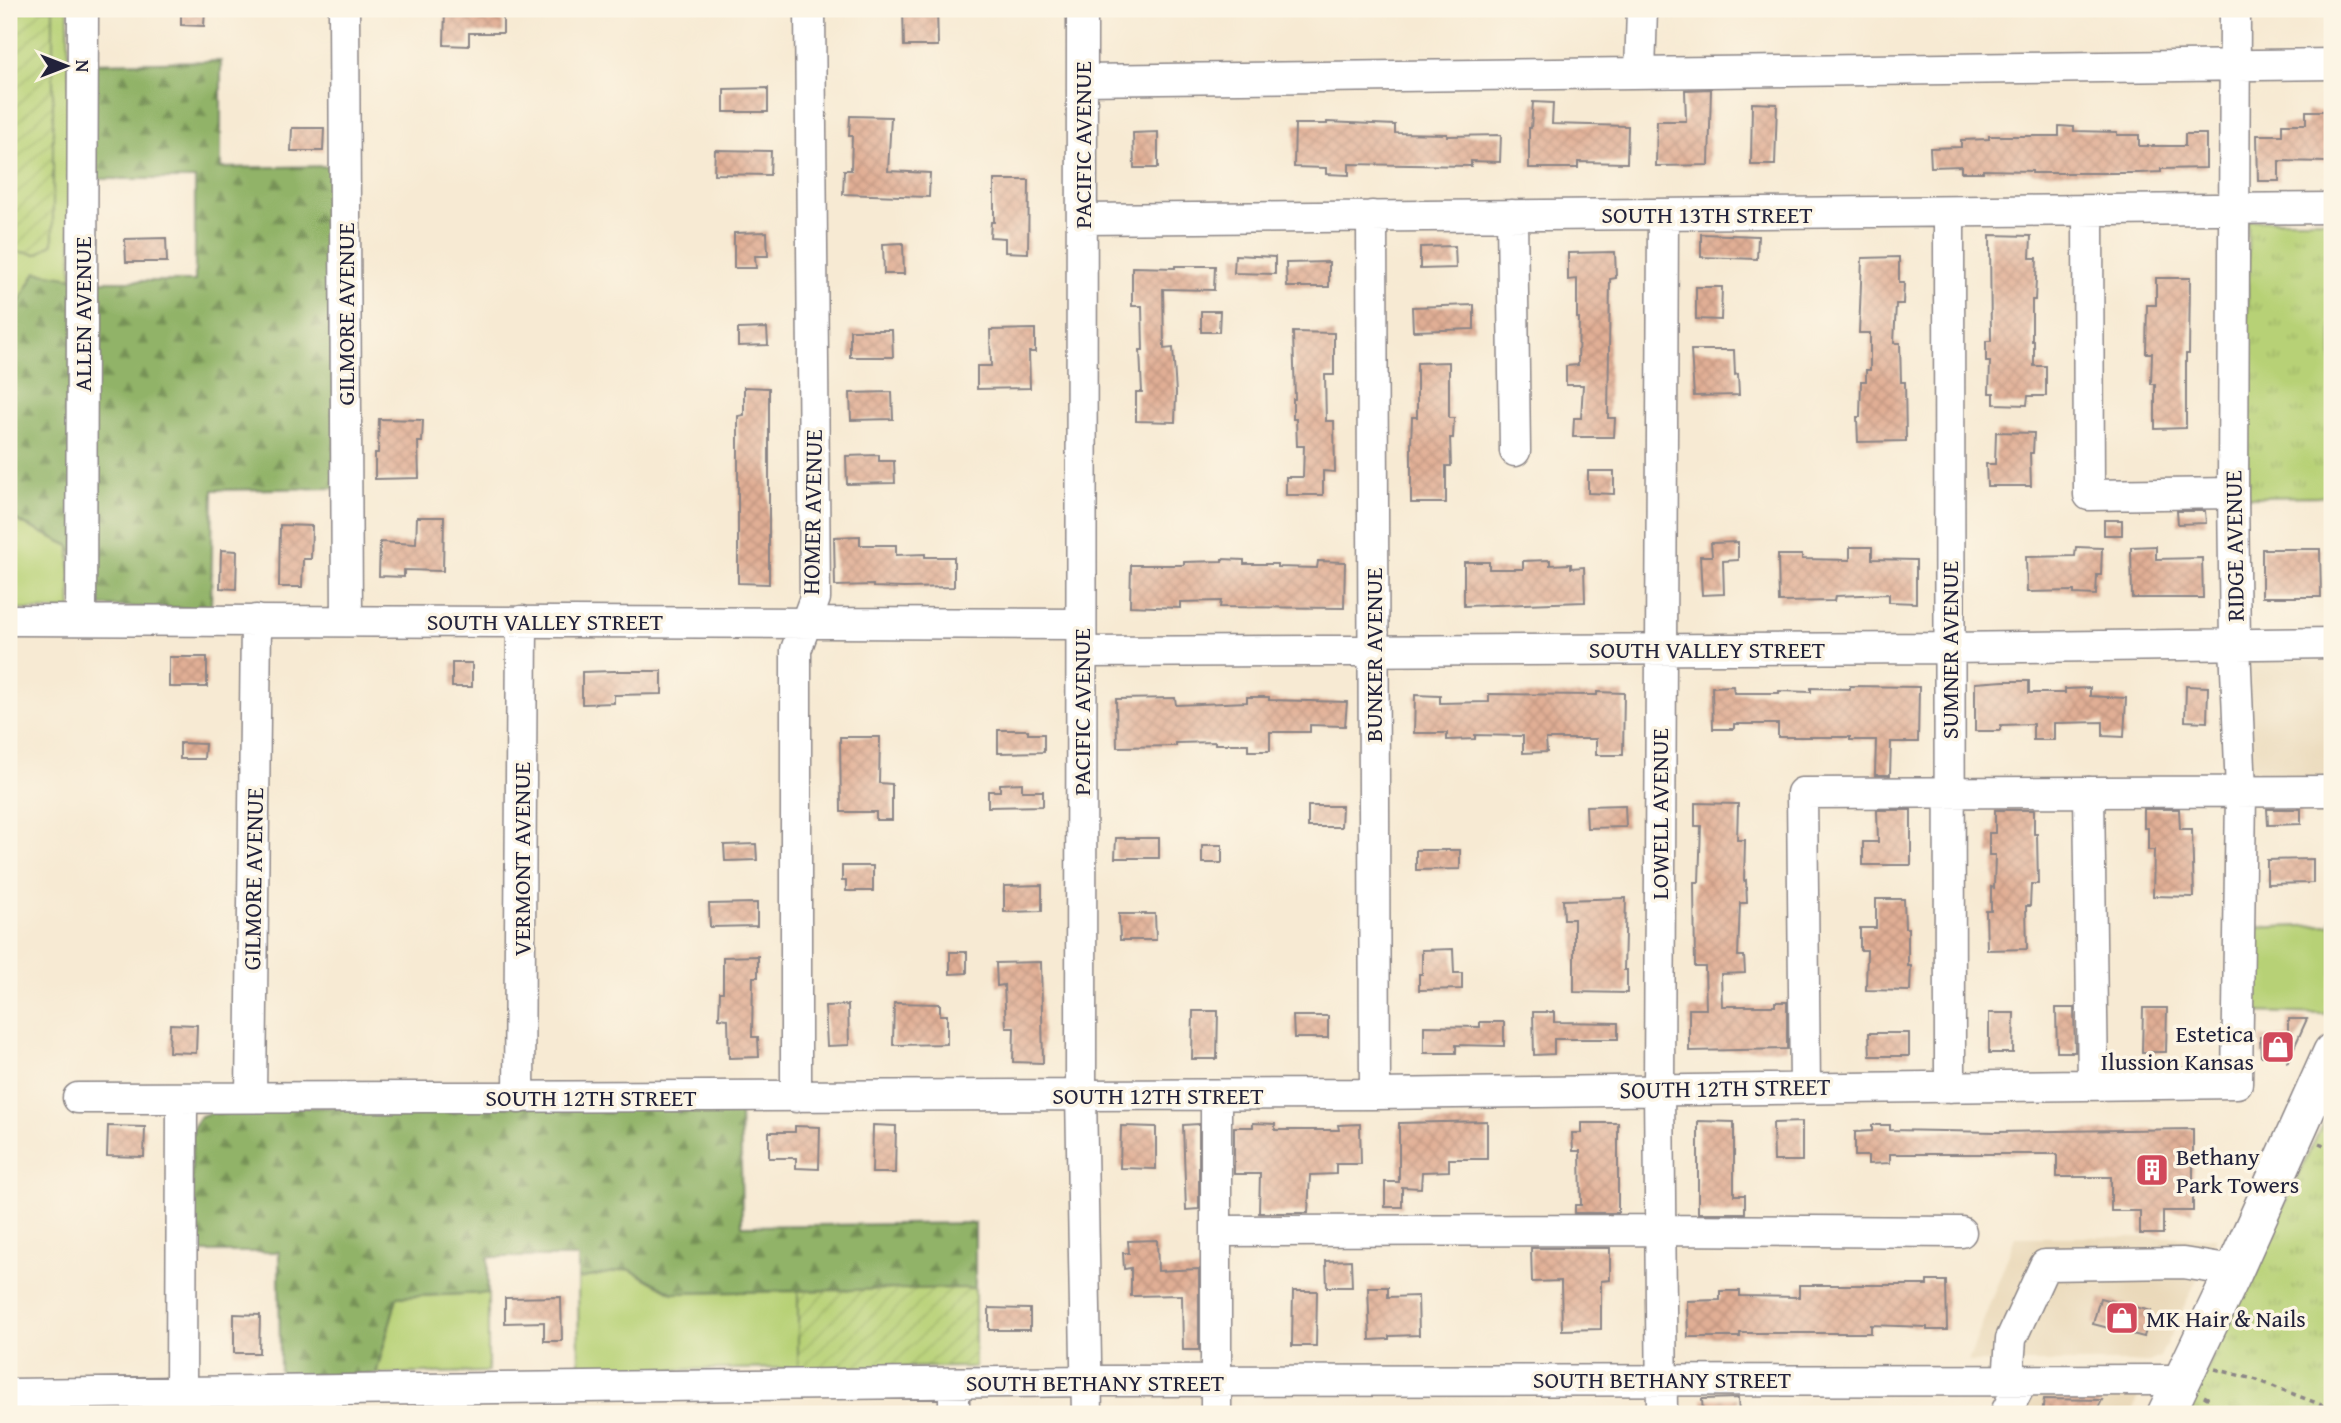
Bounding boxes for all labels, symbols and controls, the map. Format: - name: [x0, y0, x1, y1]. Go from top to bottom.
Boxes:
- north arrow: [32, 32, 102, 102]
- text: N: [69, 60, 97, 73]
- street label: PACIFIC AVENUE: [1065, 61, 1100, 229]
- street label: SOUTH 13TH STREET: [1601, 197, 1813, 232]
- street label: GILMORE AVENUE: [328, 223, 363, 405]
- street label: ALLEN AVENUE: [65, 236, 100, 392]
- street label: HOMER AVENUE: [793, 429, 831, 595]
- street label: RIDGE AVENUE: [2215, 470, 2253, 622]
- street label: SUMNER AVENUE: [1932, 561, 1967, 739]
- street label: BUNKER AVENUE: [1356, 568, 1391, 742]
- street label: SOUTH VALLEY STREET: [427, 604, 663, 639]
- street label: PACIFIC AVENUE: [1064, 628, 1099, 796]
- street label: SOUTH VALLEY STREET: [1589, 632, 1825, 667]
- street label: LOWELL AVENUE: [1642, 728, 1677, 900]
- street label: VERMONT AVENUE: [504, 762, 539, 956]
- street label: GILMORE AVENUE: [234, 787, 272, 971]
- place label: Estetica Ilussion Kansas: [2101, 1016, 2255, 1079]
- shop icon: Estetica Ilussion Kansas: [2259, 1028, 2297, 1066]
- street label: SOUTH 12TH STREET: [1619, 1069, 1831, 1107]
- street label: SOUTH 12TH STREET: [1052, 1078, 1264, 1113]
- street label: SOUTH 12TH STREET: [485, 1080, 697, 1115]
- place label: Bethany Park Towers: [2176, 1139, 2299, 1202]
- building icon: Bethany Park Towers: [2133, 1151, 2171, 1189]
- shop icon: MK Hair & Nails: [2103, 1299, 2141, 1337]
- place label: MK Hair & Nails: [2146, 1301, 2306, 1336]
- street label: SOUTH BETHANY STREET: [1533, 1362, 1791, 1397]
- street label: SOUTH BETHANY STREET: [966, 1365, 1224, 1400]

